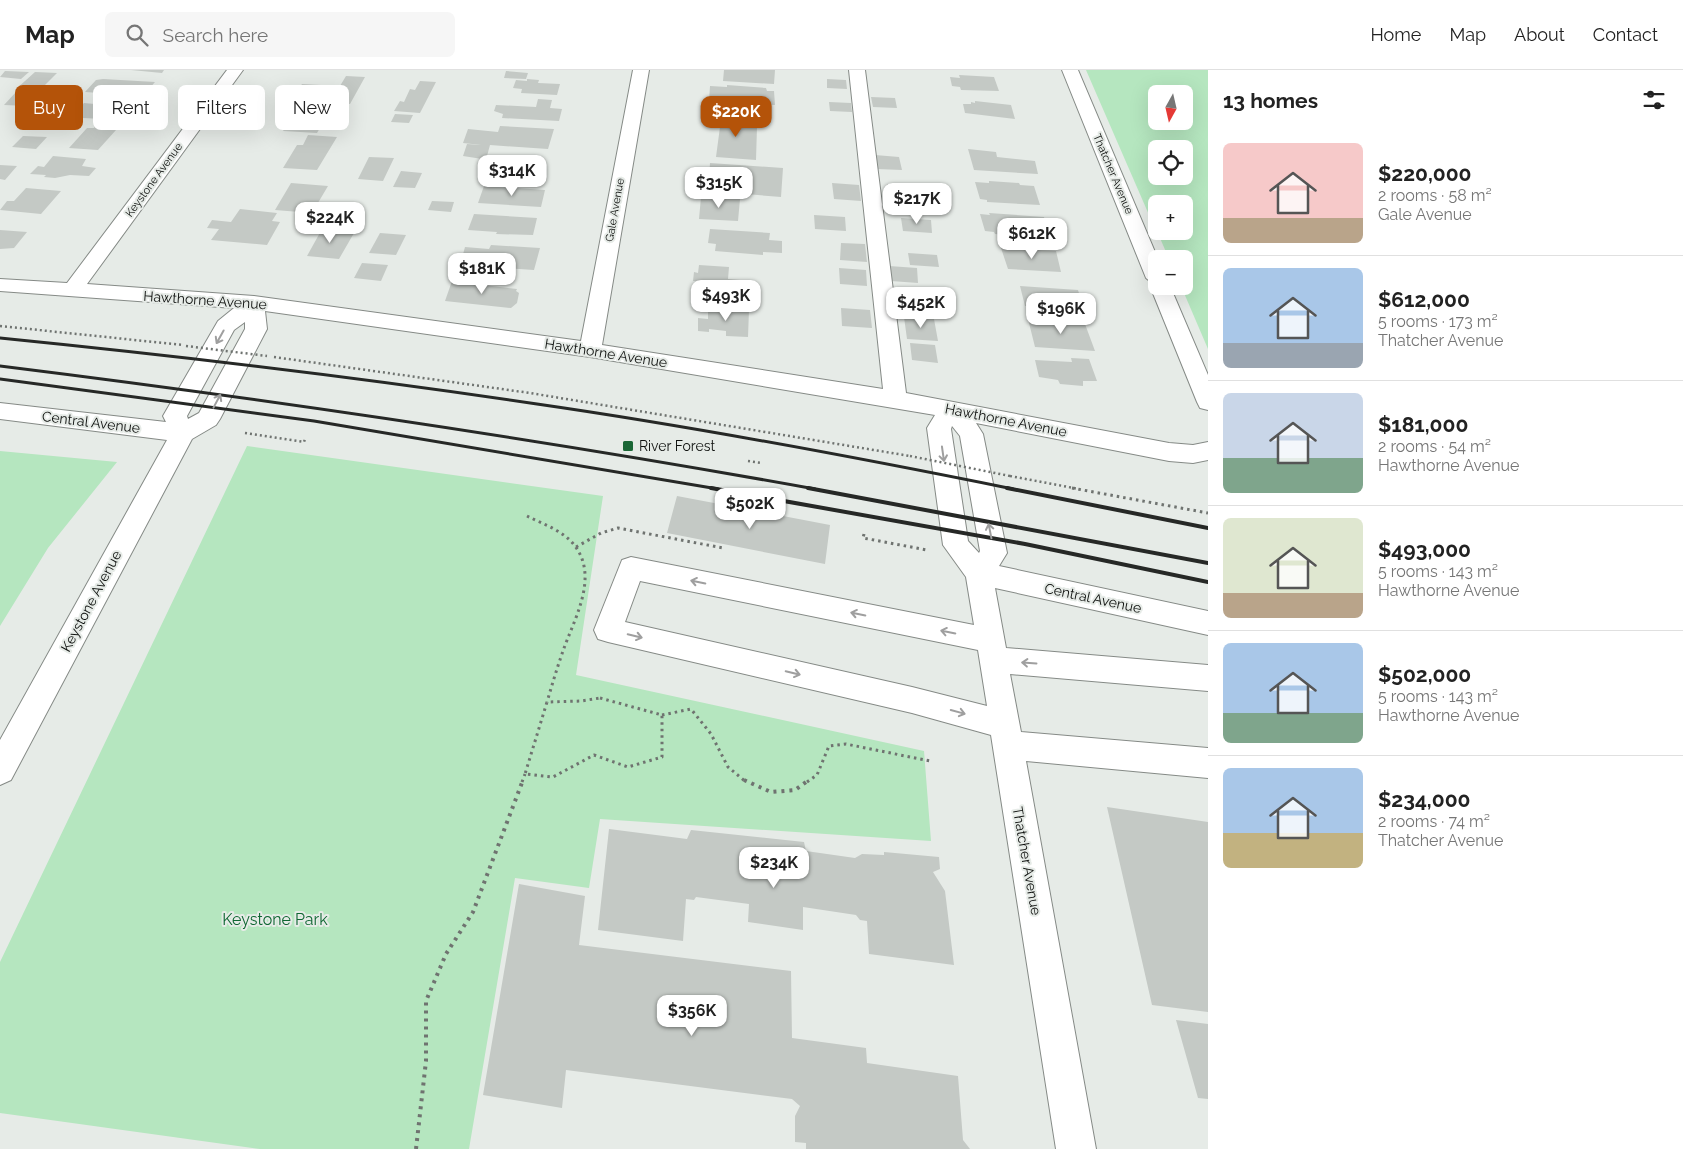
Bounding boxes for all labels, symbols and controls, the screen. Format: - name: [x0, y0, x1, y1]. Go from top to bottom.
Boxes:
- search box: [105, 12, 455, 57]
- text: Map: [25, 20, 75, 49]
- icon: search: [123, 21, 151, 49]
- text: Search here: [163, 24, 268, 46]
- text: Home: [1370, 24, 1421, 45]
- text: Map: [1449, 24, 1486, 45]
- text: About: [1514, 24, 1565, 45]
- text: Contact: [1593, 24, 1658, 45]
- chip: Buy: [15, 85, 83, 130]
- chip: Rent: [93, 85, 168, 130]
- chip: Filters: [178, 85, 265, 130]
- chip: New: [275, 85, 349, 130]
- north arrow: [1148, 85, 1192, 130]
- map controls: [1148, 85, 1193, 295]
- icon: filters: [1640, 86, 1668, 114]
- text: 13 homes: [1223, 88, 1318, 113]
- pin: $220K: [701, 96, 771, 138]
- text: $220K: [712, 102, 760, 121]
- street label: Thatcher Avenue: [1090, 132, 1136, 217]
- street label: Keystone Avenue: [123, 140, 186, 220]
- button: locate: [1148, 140, 1193, 185]
- pin: $314K: [477, 154, 547, 197]
- text: $314K: [489, 161, 535, 180]
- text: $220,000: [1378, 161, 1471, 186]
- icon: home: [1263, 163, 1323, 223]
- pin: $315K: [684, 166, 754, 209]
- text: $315K: [696, 173, 742, 192]
- street label: Gale Avenue: [603, 177, 627, 243]
- pin: $217K: [882, 182, 952, 225]
- text: 2 rooms · 58 m²: [1378, 186, 1492, 205]
- text: $217K: [894, 189, 940, 208]
- button: +: [1148, 195, 1193, 240]
- pin: $224K: [295, 202, 365, 244]
- text: Gale Avenue: [1378, 205, 1472, 224]
- text: $224K: [306, 208, 354, 227]
- pin: $612K: [997, 218, 1067, 260]
- text: $612K: [1008, 224, 1056, 243]
- button: −: [1148, 250, 1193, 295]
- pin: $181K: [447, 252, 517, 295]
- text: $181K: [459, 259, 505, 278]
- pin: $493K: [691, 280, 761, 322]
- text: $493K: [702, 286, 750, 305]
- pin: $452K: [886, 286, 956, 329]
- text: $612,000: [1378, 287, 1470, 312]
- street label: Hawthorne Avenue: [143, 288, 267, 312]
- icon: home: [1263, 288, 1323, 348]
- pin: $196K: [1026, 292, 1096, 335]
- text: $452K: [897, 293, 945, 312]
- text: $196K: [1037, 299, 1085, 318]
- text: 5 rooms · 173 m²: [1378, 312, 1498, 331]
- one-way arrow: [215, 330, 225, 345]
- text: Thatcher Avenue: [1378, 331, 1503, 350]
- street label: Hawthorne Avenue: [544, 335, 668, 371]
- one-way arrow: [213, 394, 222, 409]
- street label: Hawthorne Avenue: [944, 400, 1068, 440]
- street label: Central Avenue: [41, 408, 141, 436]
- text: $181,000: [1378, 412, 1468, 437]
- icon: home: [1263, 413, 1323, 473]
- text: 2 rooms · 54 m²: [1378, 437, 1491, 456]
- place label: River Forest: [639, 438, 715, 454]
- marker: River Forest: [621, 439, 635, 453]
- one-way arrow: [938, 446, 948, 462]
- text: Hawthorne Avenue: [1378, 456, 1519, 475]
- pin: $502K: [715, 488, 785, 530]
- text: $502K: [726, 494, 774, 513]
- one-way arrow: [985, 523, 994, 539]
- text: $493,000: [1378, 537, 1471, 562]
- icon: home: [1263, 538, 1323, 598]
- street label: Keystone Avenue: [58, 548, 124, 654]
- text: 5 rooms · 143 m²: [1378, 562, 1498, 581]
- one-way arrow: [691, 577, 707, 586]
- street label: Central Avenue: [1043, 580, 1143, 616]
- text: Hawthorne Avenue: [1378, 581, 1519, 600]
- one-way arrow: [850, 609, 866, 619]
- one-way arrow: [940, 627, 956, 636]
- one-way arrow: [626, 632, 642, 641]
- one-way arrow: [1022, 658, 1038, 667]
- text: $502,000: [1378, 662, 1471, 687]
- icon: home: [1263, 663, 1323, 723]
- one-way arrow: [785, 669, 801, 678]
- text: 5 rooms · 143 m²: [1378, 687, 1498, 706]
- text: Hawthorne Avenue: [1378, 706, 1519, 725]
- one-way arrow: [950, 708, 966, 718]
- text: $234,000: [1378, 787, 1470, 812]
- icon: home: [1263, 788, 1323, 848]
- street label: Thatcher Avenue: [1010, 806, 1044, 916]
- text: 2 rooms · 74 m²: [1378, 812, 1490, 831]
- text: Thatcher Avenue: [1378, 831, 1503, 850]
- pin: $234K: [739, 846, 809, 889]
- text: $234K: [750, 853, 798, 872]
- park label: Keystone Park: [222, 910, 328, 929]
- pin: $356K: [657, 994, 727, 1037]
- text: $356K: [668, 1001, 716, 1020]

